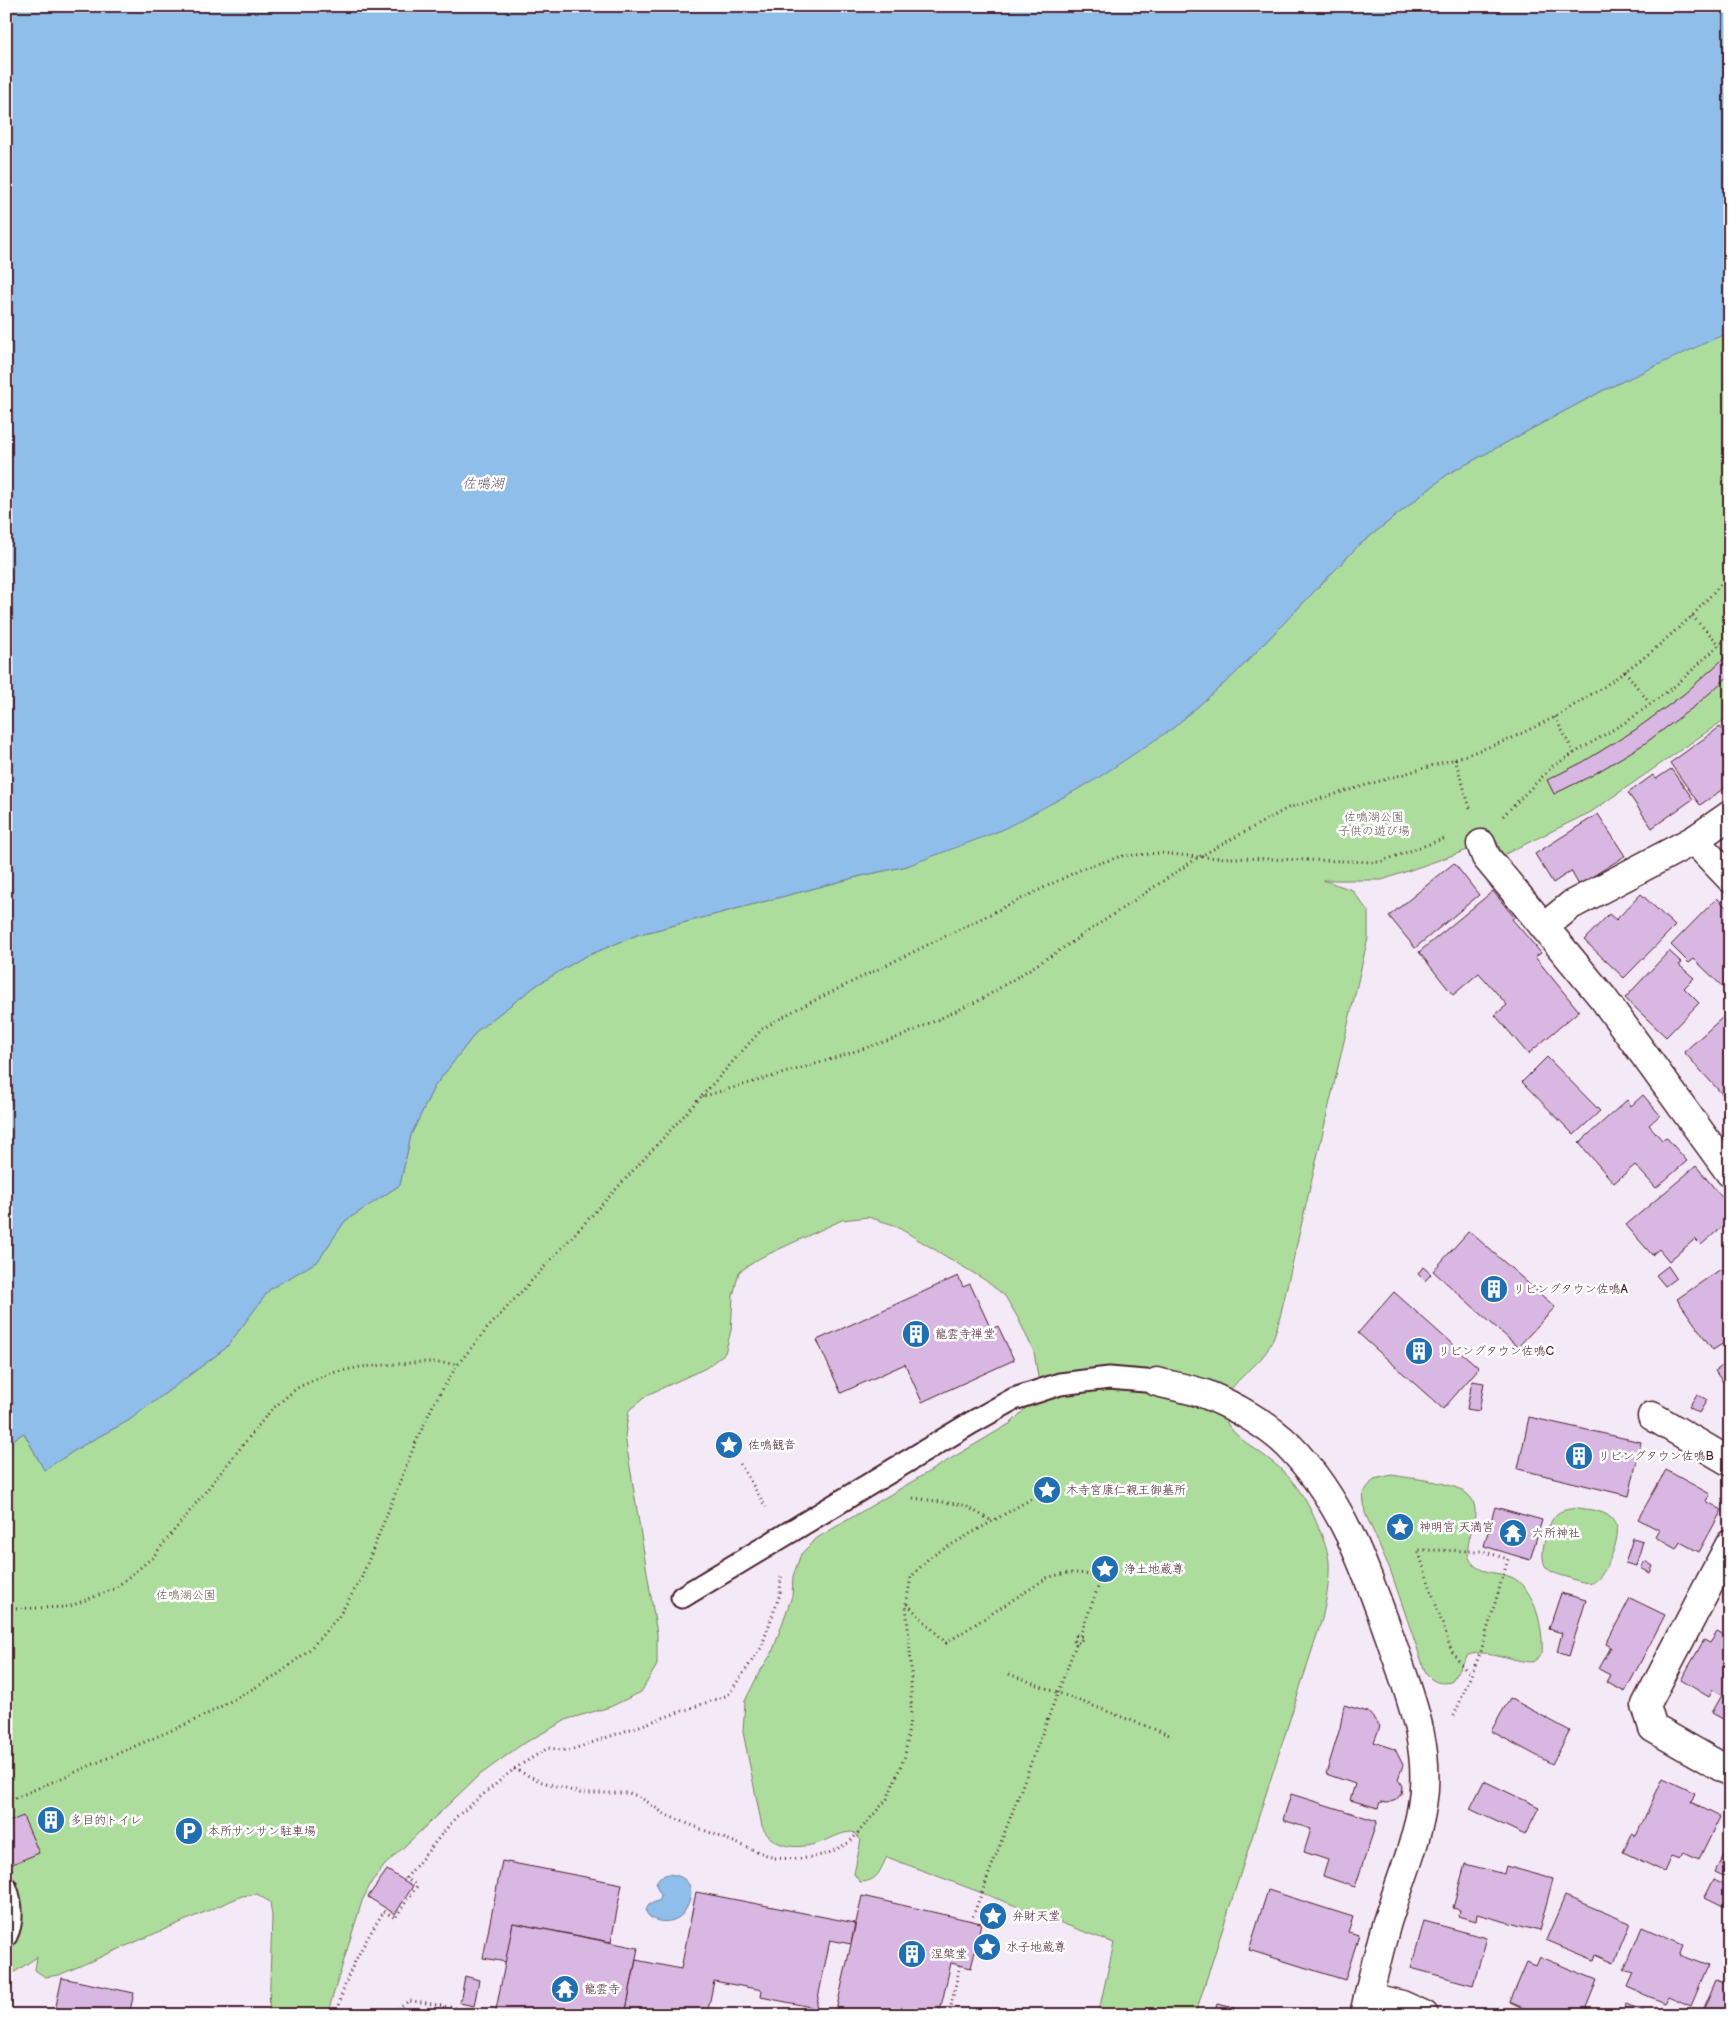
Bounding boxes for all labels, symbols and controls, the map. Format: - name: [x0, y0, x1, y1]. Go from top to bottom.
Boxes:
- water label: 佐鳴湖: [462, 475, 505, 492]
- park label: 佐鳴湖公園 子供の遊び場: [1338, 810, 1410, 839]
- building icon: リビングタウン佐鳴A: [1479, 1274, 1509, 1304]
- place label: リビングタウン佐鳴A: [1513, 1282, 1629, 1297]
- building icon: 龍雲寺禅堂: [901, 1319, 931, 1349]
- place label: 龍雲寺禅堂: [935, 1327, 995, 1342]
- building icon: リビングタウン佐鳴C: [1404, 1336, 1434, 1366]
- place label: リビングタウン佐鳴C: [1438, 1344, 1555, 1359]
- place icon: 佐鳴観音: [714, 1430, 744, 1460]
- place label: 佐鳴観音: [748, 1438, 796, 1453]
- building icon: リビングタウン佐鳴B: [1564, 1441, 1594, 1471]
- place label: リビングタウン佐鳴B: [1598, 1449, 1714, 1464]
- place icon: 木寺宮康仁親王御墓所: [1032, 1475, 1062, 1505]
- place label: 木寺宮康仁親王御墓所: [1066, 1483, 1186, 1498]
- place icon: 神明宮 天満宮: [1385, 1512, 1415, 1542]
- temple icon: 六所神社: [1498, 1518, 1528, 1548]
- place label: 神明宮 天満宮: [1419, 1520, 1494, 1535]
- place label: 六所神社: [1532, 1526, 1580, 1541]
- place icon: 浄土地蔵尊: [1090, 1554, 1120, 1584]
- place label: 浄土地蔵尊: [1124, 1562, 1184, 1577]
- park label: 佐鳴湖公園: [156, 1588, 216, 1603]
- building icon: 多目的トイレ: [36, 1805, 66, 1835]
- place label: 多目的トイレ: [70, 1813, 142, 1828]
- parking icon: 本所サンサン駐車場: [174, 1816, 204, 1846]
- place label: 本所サンサン駐車場: [208, 1824, 316, 1839]
- place icon: 弁財天堂: [978, 1901, 1008, 1931]
- place label: 弁財天堂: [1012, 1909, 1060, 1924]
- place icon: 水子地蔵尊: [972, 1932, 1002, 1962]
- building icon: 涅槃堂: [897, 1939, 927, 1969]
- place label: 水子地蔵尊: [1006, 1940, 1066, 1955]
- place label: 涅槃堂: [931, 1947, 967, 1962]
- temple icon: 龍雲寺: [550, 1974, 580, 2004]
- place label: 龍雲寺: [584, 1982, 620, 1997]

